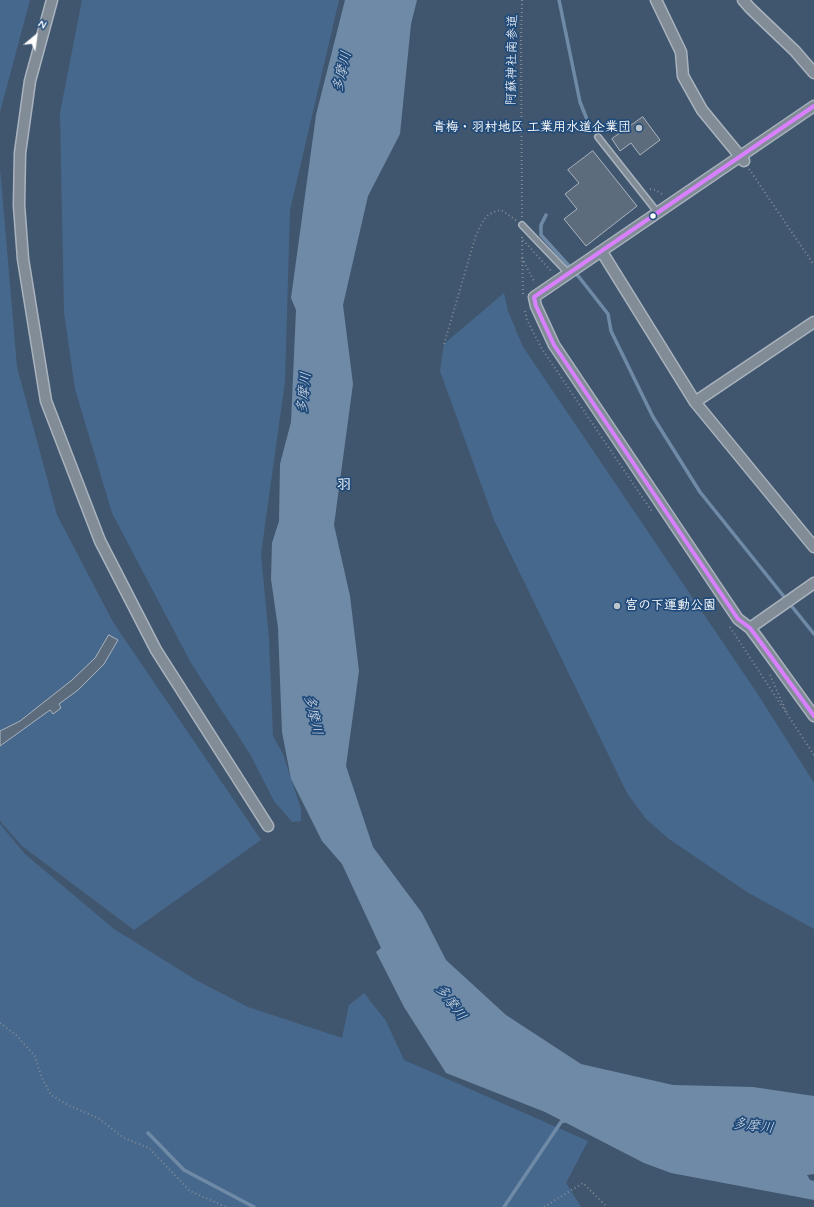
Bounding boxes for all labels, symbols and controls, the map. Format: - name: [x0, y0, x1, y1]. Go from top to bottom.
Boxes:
- street label: 阿蘇神社南参道: [504, 14, 522, 106]
- north arrow: [16, 16, 56, 56]
- text: N: [35, 18, 48, 33]
- water label: 多摩川: [330, 50, 356, 94]
- place label: 青梅・羽村地区 工業用水道企業団: [432, 120, 631, 136]
- marker: 青梅・羽村地区 工業用水道企業団: [634, 123, 644, 133]
- unlabelled marker: [648, 211, 658, 221]
- water label: 多摩川: [294, 371, 316, 415]
- district label: 羽: [337, 477, 351, 495]
- place label: 宮の下運動公園: [625, 598, 716, 614]
- marker: 宮の下運動公園: [612, 601, 622, 611]
- water label: 多摩川: [299, 693, 325, 737]
- water label: 多摩川: [431, 981, 469, 1025]
- water label: 多摩川: [731, 1116, 775, 1138]

